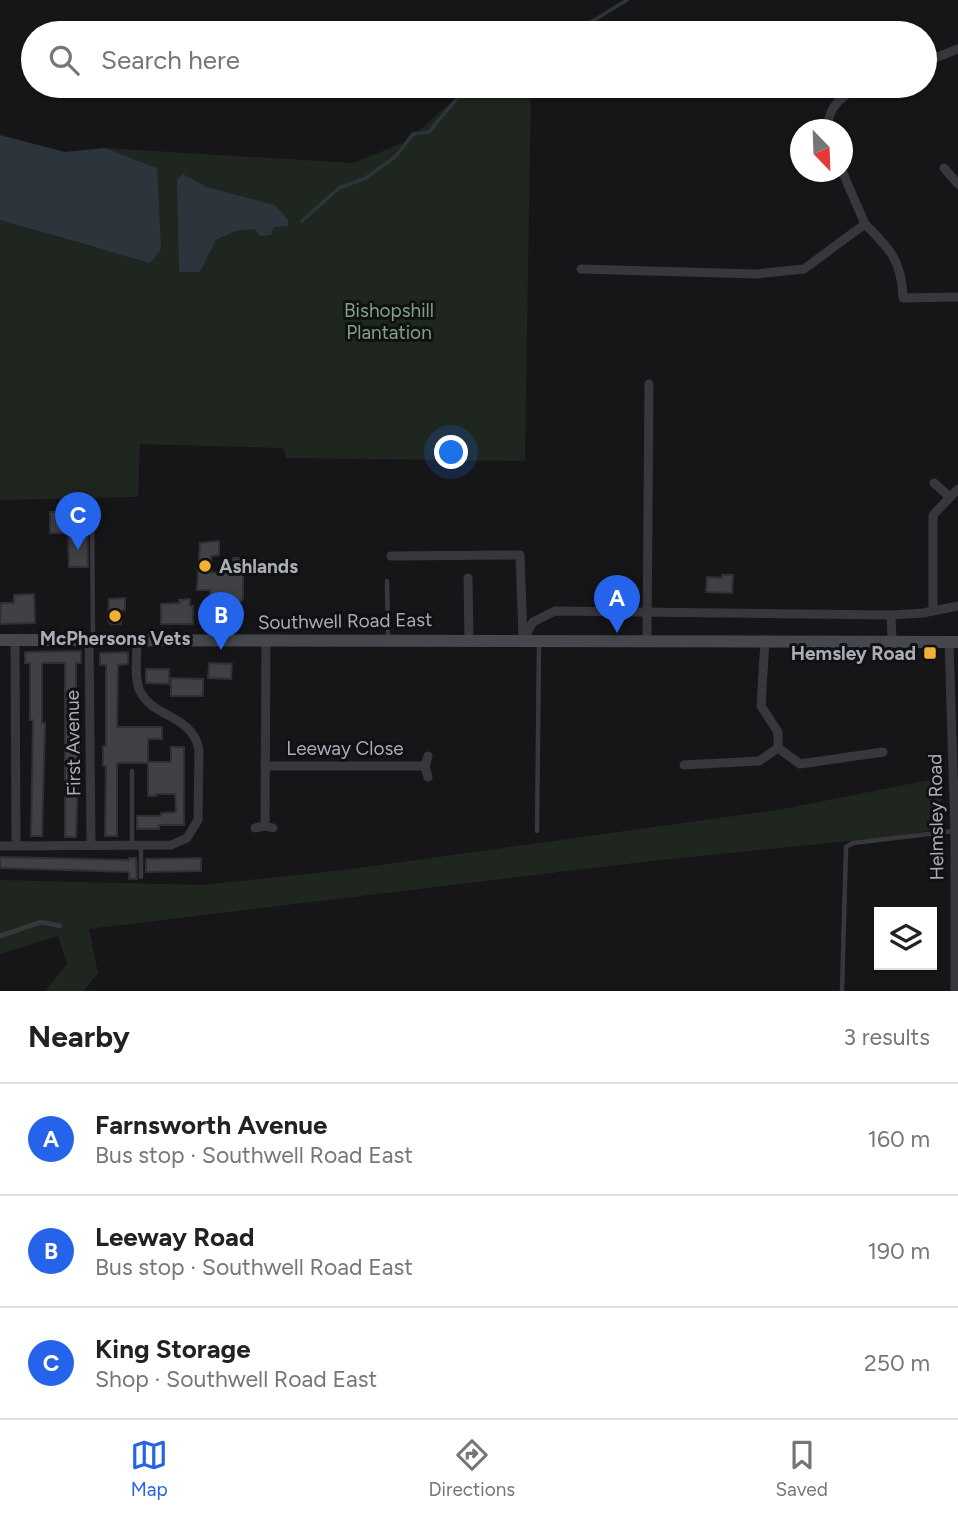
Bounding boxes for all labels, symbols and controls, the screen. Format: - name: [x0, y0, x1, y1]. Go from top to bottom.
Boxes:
- search box: [21, 21, 937, 98]
- icon: search: [45, 41, 83, 79]
- text: Search here: [101, 44, 240, 76]
- north arrow: [790, 119, 853, 182]
- park label: Bishopshill Plantation: [344, 299, 434, 344]
- your location: [434, 435, 468, 469]
- pin: C: [55, 492, 101, 550]
- place label: Ashlands: [219, 555, 298, 578]
- marker: Ashlands: [197, 558, 213, 574]
- pin: A: [594, 575, 640, 633]
- pin: B: [198, 592, 244, 650]
- marker: McPhersons Vets: [107, 608, 123, 624]
- street label: Southwell Road East: [258, 608, 432, 634]
- place label: McPhersons Vets: [40, 627, 190, 650]
- place label: Hemsley Road: [791, 642, 916, 665]
- marker: Hemsley Road: [922, 645, 938, 661]
- street label: First Avenue: [61, 690, 85, 796]
- street label: Leeway Close: [286, 737, 404, 760]
- street label: Helmsley Road: [923, 754, 949, 880]
- map controls: [874, 907, 937, 970]
- button: layers: [874, 907, 937, 970]
- text: Nearby: [28, 1018, 130, 1055]
- text: 3 results: [843, 1023, 930, 1051]
- text: Farnsworth Avenue: [95, 1109, 327, 1141]
- text: A: [43, 1125, 59, 1153]
- text: 160 m: [867, 1125, 930, 1153]
- text: Bus stop · Southwell Road East: [95, 1141, 413, 1169]
- text: Leeway Road: [95, 1221, 254, 1253]
- text: B: [44, 1237, 58, 1265]
- text: 190 m: [867, 1237, 930, 1265]
- text: Bus stop · Southwell Road East: [95, 1253, 413, 1281]
- text: King Storage: [95, 1333, 251, 1365]
- text: C: [43, 1349, 59, 1377]
- text: 250 m: [864, 1349, 930, 1377]
- text: Shop · Southwell Road East: [95, 1365, 377, 1393]
- tab: Map: [130, 1436, 168, 1501]
- tab: Directions: [428, 1436, 515, 1501]
- tab: Saved: [775, 1436, 828, 1501]

